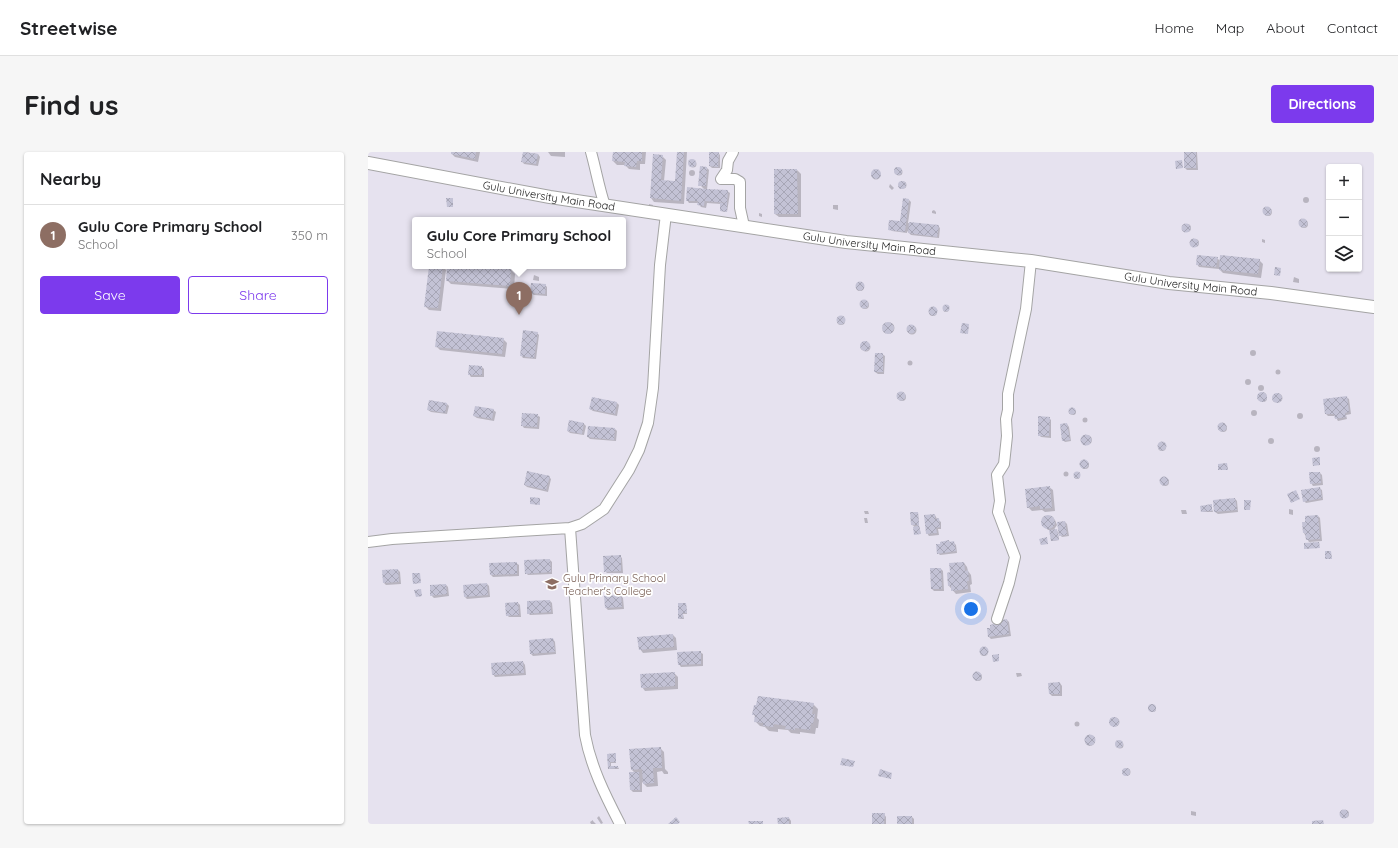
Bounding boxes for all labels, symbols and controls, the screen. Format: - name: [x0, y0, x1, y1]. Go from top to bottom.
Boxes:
- text: Streetwise: [20, 16, 117, 40]
- text: Home: [1155, 19, 1194, 37]
- text: Map: [1216, 19, 1244, 37]
- text: About: [1266, 19, 1305, 37]
- text: Contact: [1327, 19, 1378, 37]
- button: Directions: [1271, 85, 1374, 123]
- text: Find us: [24, 87, 118, 122]
- map controls: [1326, 164, 1362, 272]
- button: +: [1326, 164, 1362, 200]
- text: Nearby: [40, 168, 101, 189]
- street label: Gulu University Main Road: [482, 178, 616, 214]
- button: −: [1326, 200, 1362, 236]
- text: Gulu Core Primary School: [78, 217, 262, 236]
- popup: [412, 217, 626, 269]
- text: Gulu Core Primary School: [427, 226, 611, 245]
- text: 1: [50, 227, 56, 243]
- text: 350 m: [291, 227, 328, 243]
- street label: Gulu University Main Road: [802, 229, 937, 258]
- text: School: [78, 236, 118, 252]
- button: layers: [1326, 236, 1362, 272]
- text: School: [427, 245, 467, 261]
- street label: Gulu University Main Road: [1123, 269, 1258, 299]
- button: Save: [40, 276, 180, 314]
- button: Share: [188, 276, 328, 314]
- pin: 1: [506, 282, 532, 315]
- place label: Gulu Primary School Teacher's College: [563, 571, 666, 598]
- school or university icon: Gulu Primary School Teacher's College: [544, 576, 560, 592]
- your location: [961, 599, 981, 619]

